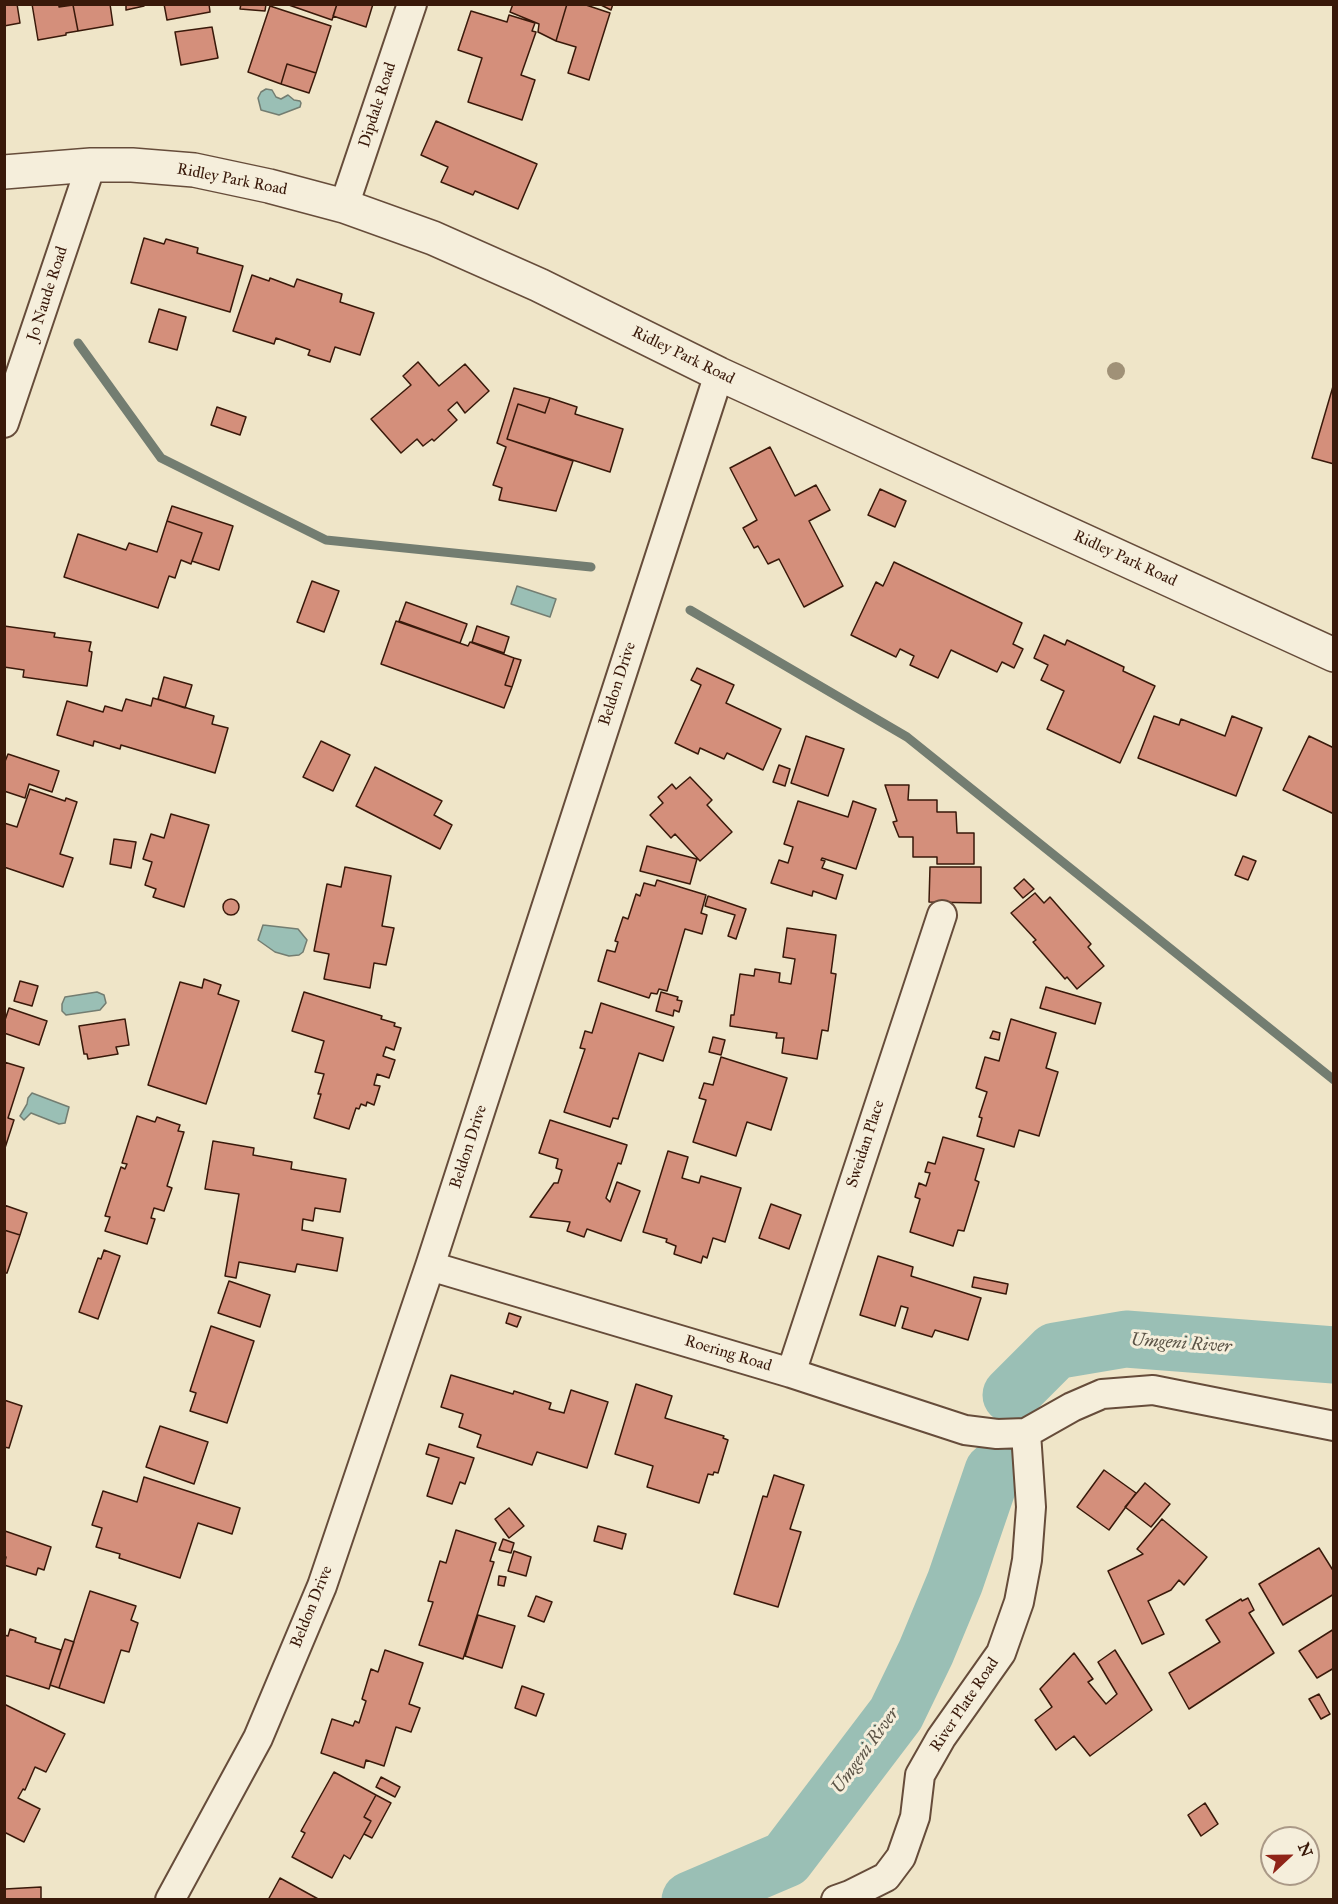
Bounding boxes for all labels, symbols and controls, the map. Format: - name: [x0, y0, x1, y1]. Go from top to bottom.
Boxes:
- street label: Dipdale Road: [355, 60, 401, 150]
- street label: Ridley Park Road: [175, 160, 289, 200]
- street label: Jo Naude Road: [24, 244, 72, 344]
- street label: Ridley Park Road: [629, 323, 737, 389]
- street label: Ridley Park Road: [1070, 527, 1180, 591]
- street label: Beldon Drive: [595, 640, 641, 728]
- street label: Sweidan Place: [843, 1098, 889, 1190]
- street label: Beldon Drive: [446, 1103, 492, 1191]
- water label: Umgeni River: [1130, 1330, 1232, 1358]
- street label: Roering Road: [682, 1332, 774, 1376]
- street label: Beldon Drive: [287, 1563, 337, 1651]
- street label: River Plate Road: [927, 1654, 1003, 1756]
- water label: Umgeni River: [827, 1704, 905, 1798]
- north arrow: [1260, 1826, 1320, 1886]
- text: N: [1294, 1840, 1317, 1860]

